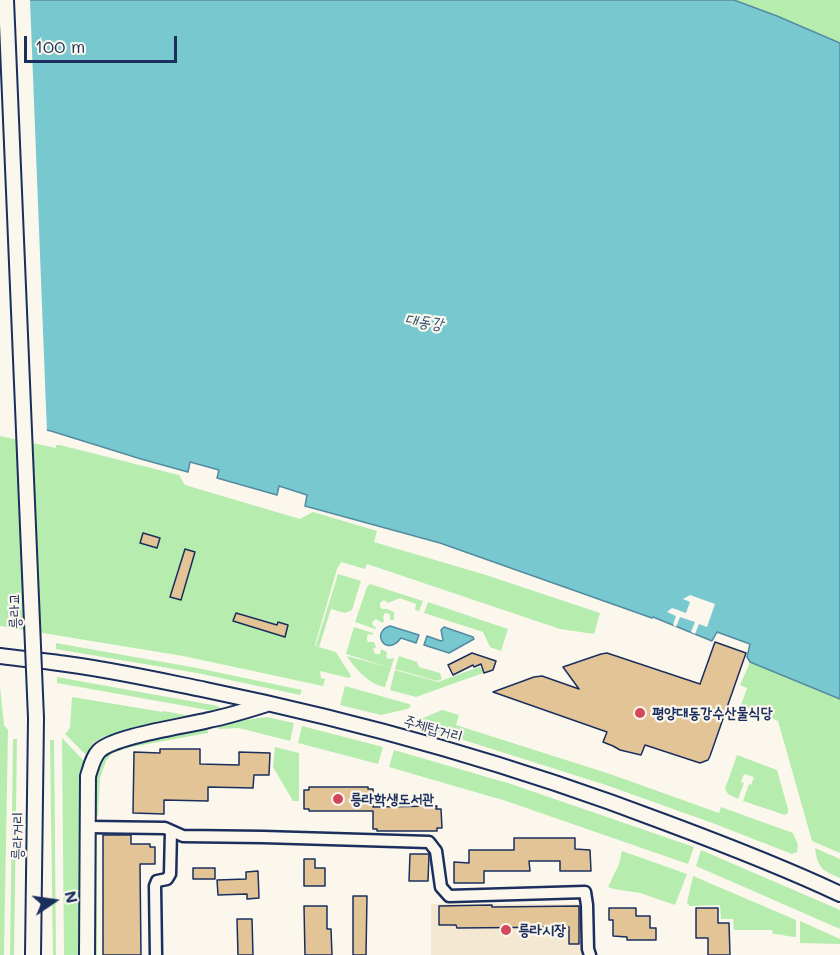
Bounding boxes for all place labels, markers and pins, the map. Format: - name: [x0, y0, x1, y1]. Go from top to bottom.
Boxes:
- place label: 평양대동강수산물식당: [652, 704, 773, 722]
- marker: 평양대동강수산물식당: [633, 706, 647, 720]
- place label: 릉라학생도서관: [350, 790, 434, 808]
- marker: 릉라학생도서관: [331, 792, 345, 806]
- place label: 릉라시장: [518, 921, 566, 939]
- marker: 릉라시장: [499, 923, 513, 937]

